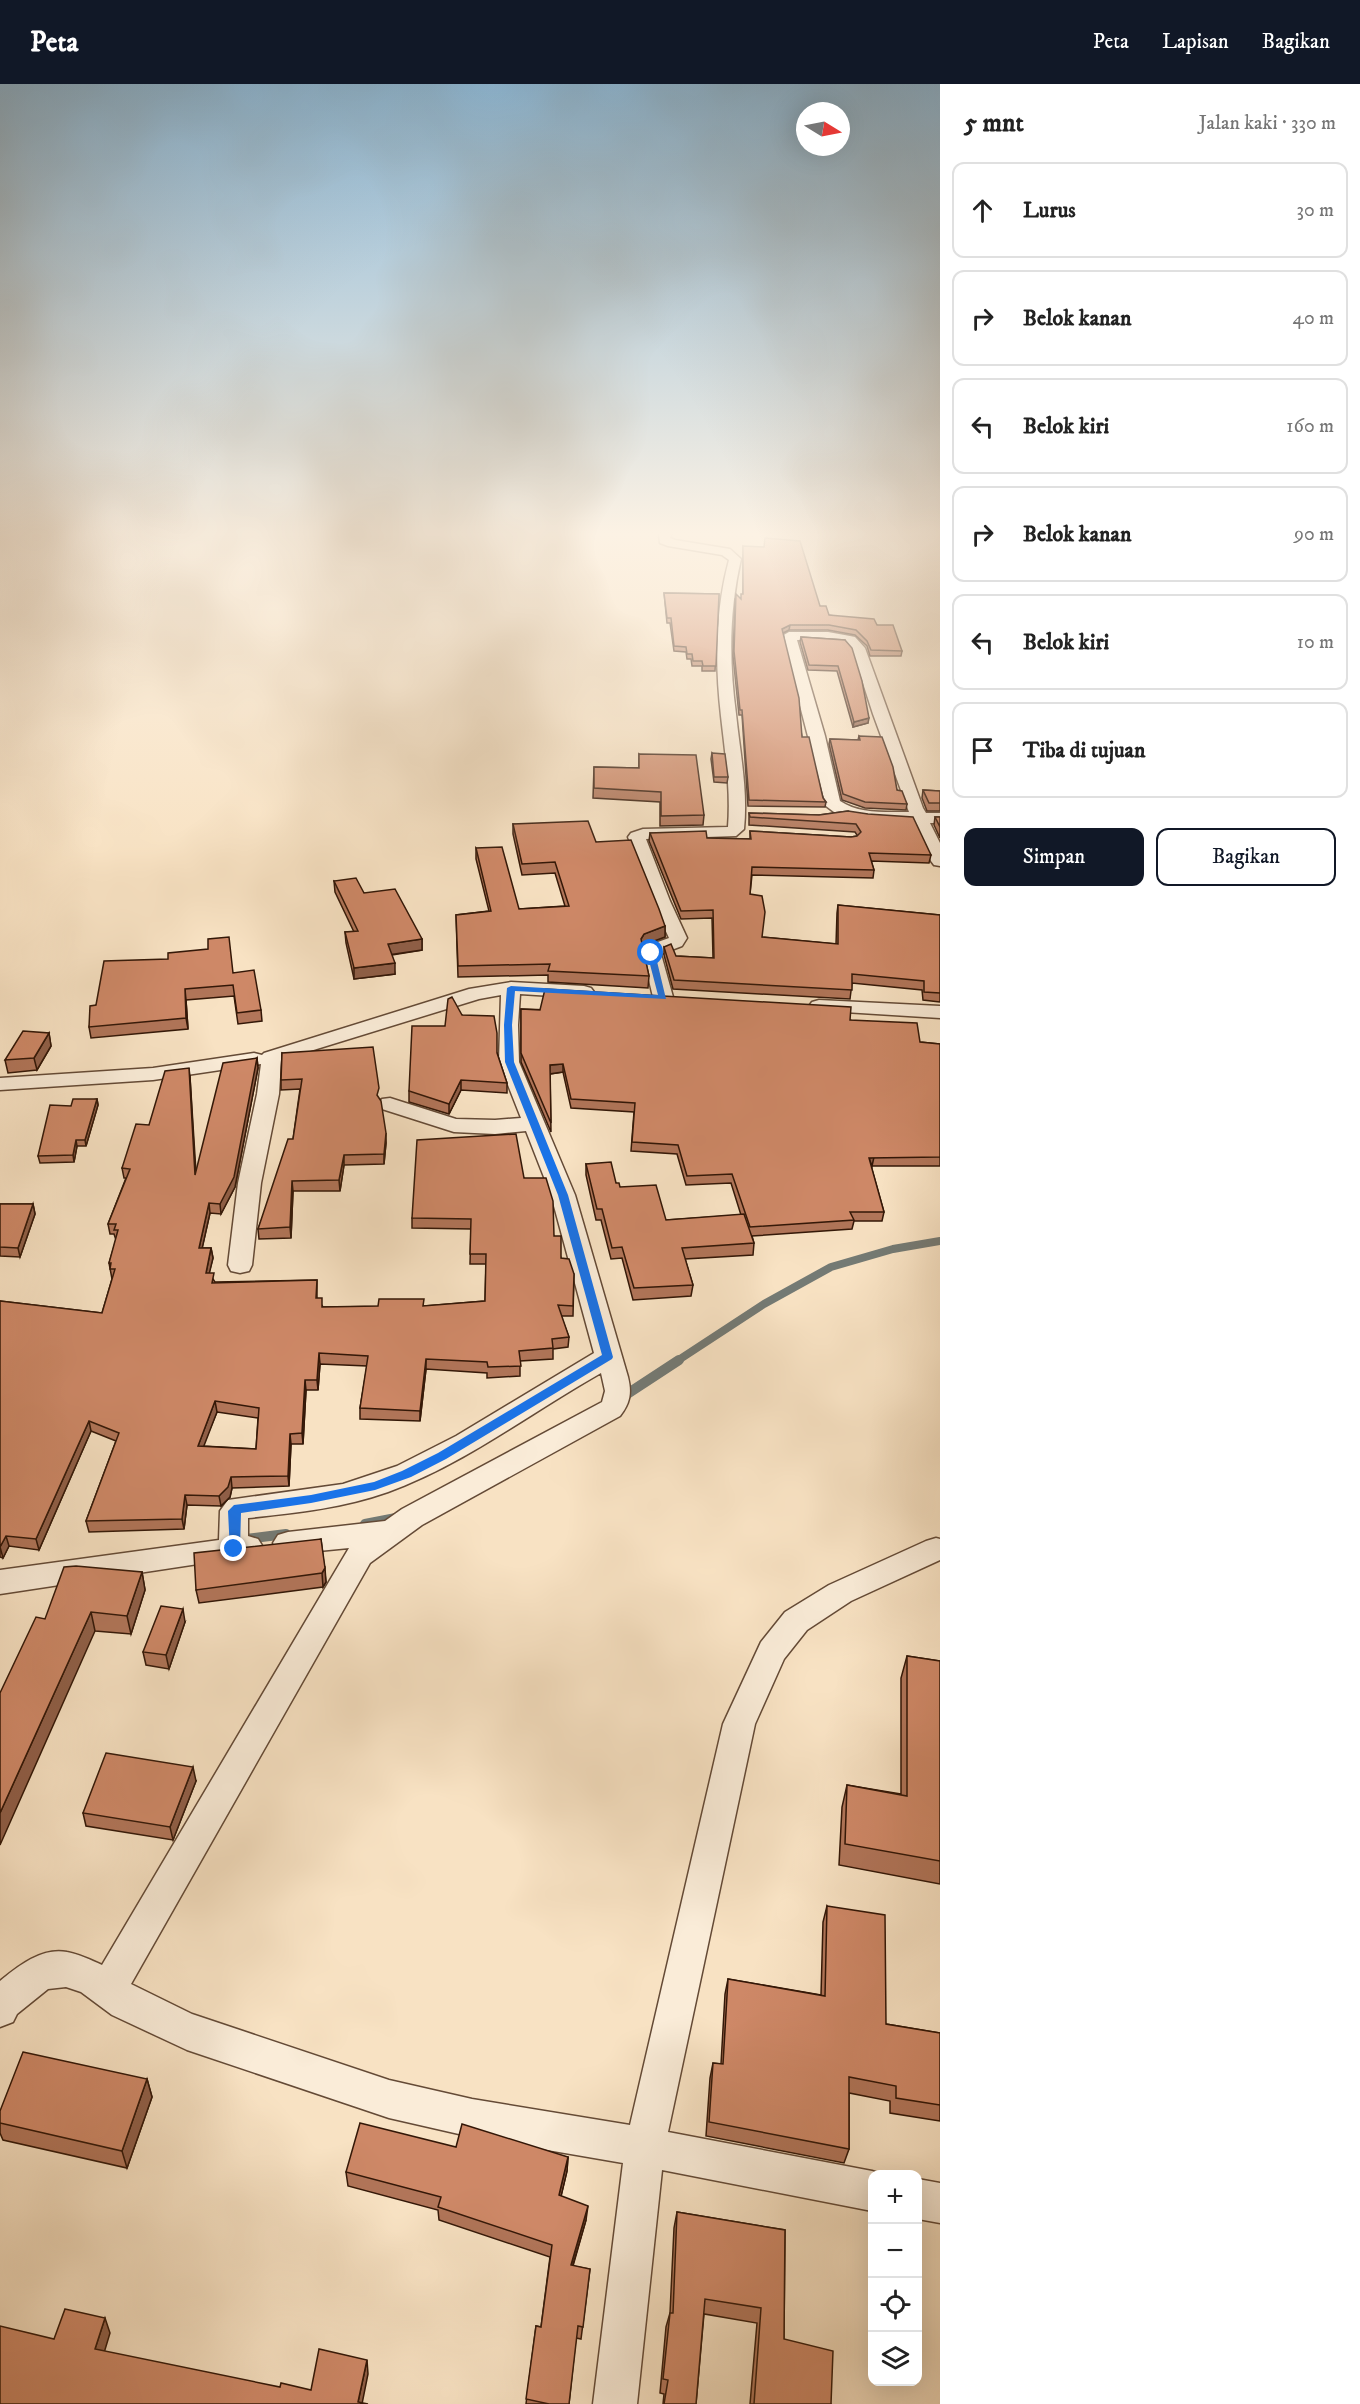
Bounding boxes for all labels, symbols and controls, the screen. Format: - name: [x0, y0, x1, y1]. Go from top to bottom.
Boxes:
- text: Peta: [30, 25, 78, 60]
- text: Peta: [1093, 29, 1129, 55]
- text: Lapisan: [1162, 29, 1229, 55]
- text: Bagikan: [1262, 29, 1330, 55]
- north arrow: [796, 102, 850, 156]
- text: 5 mnt: [964, 107, 1024, 140]
- text: Jalan kaki · 330 m: [1199, 111, 1336, 136]
- icon: ahead: [966, 194, 999, 227]
- text: Lurus: [1023, 197, 1076, 224]
- text: 30 m: [1296, 198, 1334, 223]
- icon: right: [966, 302, 999, 335]
- text: Belok kanan: [1023, 305, 1131, 332]
- text: 40 m: [1292, 306, 1334, 331]
- icon: left: [966, 410, 999, 443]
- text: Belok kiri: [1023, 413, 1109, 440]
- text: 160 m: [1286, 414, 1334, 439]
- icon: right: [966, 518, 999, 551]
- text: Belok kanan: [1023, 521, 1131, 548]
- text: 90 m: [1294, 522, 1334, 547]
- icon: left: [966, 626, 999, 659]
- text: Belok kiri: [1023, 629, 1109, 656]
- text: 10 m: [1297, 630, 1334, 655]
- icon: arrive: [966, 734, 999, 767]
- text: Tiba di tujuan: [1023, 737, 1145, 764]
- button: Simpan: [964, 828, 1144, 886]
- button: Bagikan: [1156, 828, 1336, 886]
- route start: [637, 939, 663, 965]
- route end: [220, 1535, 246, 1561]
- map controls: [868, 2170, 922, 2386]
- button: +: [868, 2170, 922, 2224]
- button: −: [868, 2224, 922, 2278]
- button: locate: [868, 2278, 922, 2332]
- button: layers: [868, 2332, 922, 2386]

